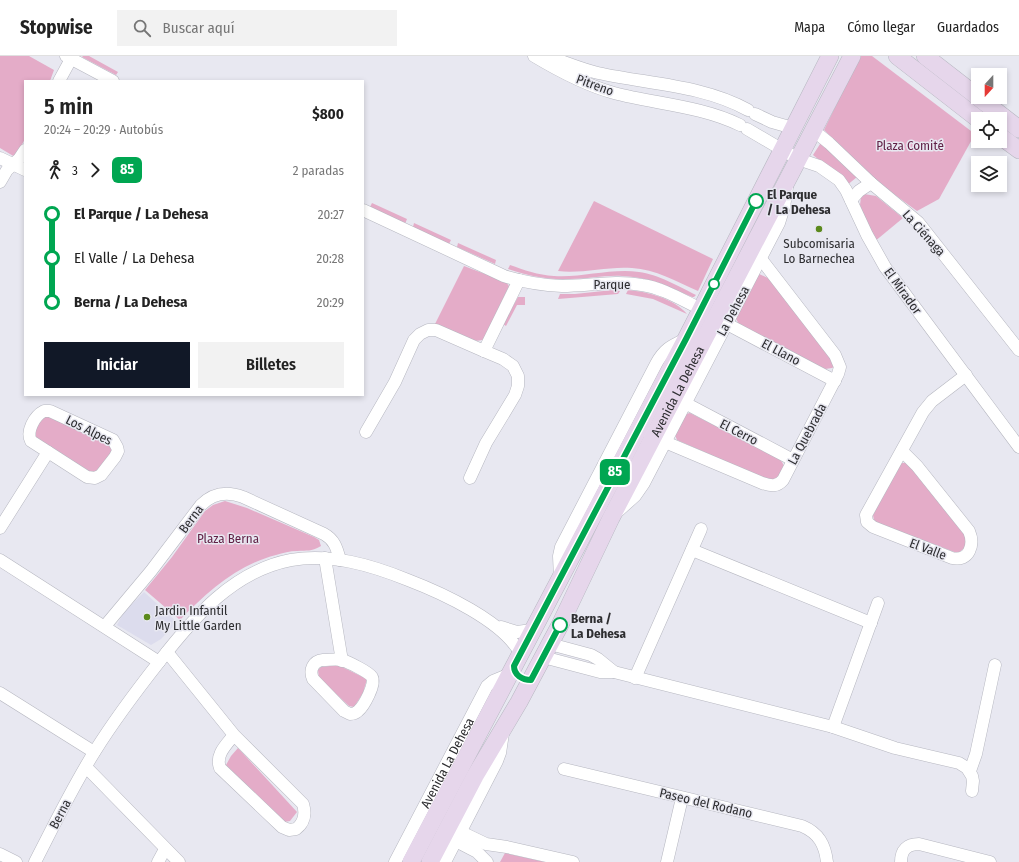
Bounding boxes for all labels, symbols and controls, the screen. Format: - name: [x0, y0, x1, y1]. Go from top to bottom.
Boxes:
- search box: [117, 10, 397, 46]
- text: Stopwise: [20, 16, 93, 39]
- icon: search: [131, 17, 153, 39]
- text: Buscar aquí: [163, 19, 234, 37]
- text: Mapa: [794, 19, 825, 36]
- text: Cómo llegar: [847, 19, 915, 36]
- text: Guardados: [937, 19, 999, 36]
- north arrow: [971, 68, 1007, 104]
- map controls: [971, 68, 1007, 192]
- street label: Pitreno: [574, 71, 616, 99]
- text: 5 min: [44, 93, 93, 120]
- text: $800: [312, 105, 344, 123]
- button: locate: [971, 112, 1007, 148]
- text: 20:24 – 20:29 · Autobús: [44, 122, 163, 137]
- park label: Plaza Comité: [876, 138, 944, 153]
- button: layers: [971, 156, 1007, 192]
- icon: walk: [44, 159, 66, 181]
- icon: forward: [84, 159, 106, 181]
- text: 85: [120, 161, 134, 178]
- text: 3: [72, 163, 78, 178]
- text: 2 paradas: [293, 163, 344, 178]
- place label: El Parque / La Dehesa: [767, 187, 831, 217]
- marker: El Parque / La Dehesa: [748, 193, 764, 209]
- text: El Parque / La Dehesa: [74, 205, 208, 223]
- text: 20:27: [318, 207, 344, 222]
- street label: La Ciénaga: [899, 207, 949, 259]
- marker: Subcomisaria Lo Barnechea: [814, 224, 824, 234]
- place label: Subcomisaria Lo Barnechea: [783, 236, 855, 266]
- text: El Valle / La Dehesa: [74, 249, 194, 267]
- text: 20:28: [317, 251, 344, 266]
- street label: El Mirador: [881, 265, 925, 318]
- street label: Parque: [594, 277, 630, 292]
- unlabelled marker: [708, 278, 720, 290]
- street label: La Dehesa: [714, 284, 752, 338]
- text: Berna / La Dehesa: [74, 293, 187, 311]
- text: 20:29: [317, 295, 344, 310]
- street label: El Llano: [759, 336, 803, 368]
- button: Iniciar: [44, 342, 190, 388]
- button: Billetes: [198, 342, 344, 388]
- street label: Avenida La Dehesa: [647, 343, 707, 439]
- street label: La Quebrada: [785, 401, 829, 467]
- street label: Los Alpes: [63, 412, 115, 448]
- street label: El Cerro: [717, 416, 761, 448]
- line badge: 85: [597, 459, 633, 485]
- text: 85: [608, 463, 622, 480]
- street label: Berna: [176, 502, 206, 536]
- park label: Plaza Berna: [197, 531, 259, 546]
- street label: El Valle: [908, 535, 948, 563]
- place label: Jardin Infantil My Little Garden: [155, 603, 242, 633]
- place label: Berna / La Dehesa: [571, 611, 627, 641]
- marker: Jardin Infantil My Little Garden: [142, 612, 152, 622]
- marker: Berna / La Dehesa: [552, 617, 568, 633]
- street label: Avenida La Dehesa: [417, 715, 477, 810]
- street label: Paseo del Rodano: [658, 785, 754, 821]
- street label: Berna: [46, 797, 74, 831]

